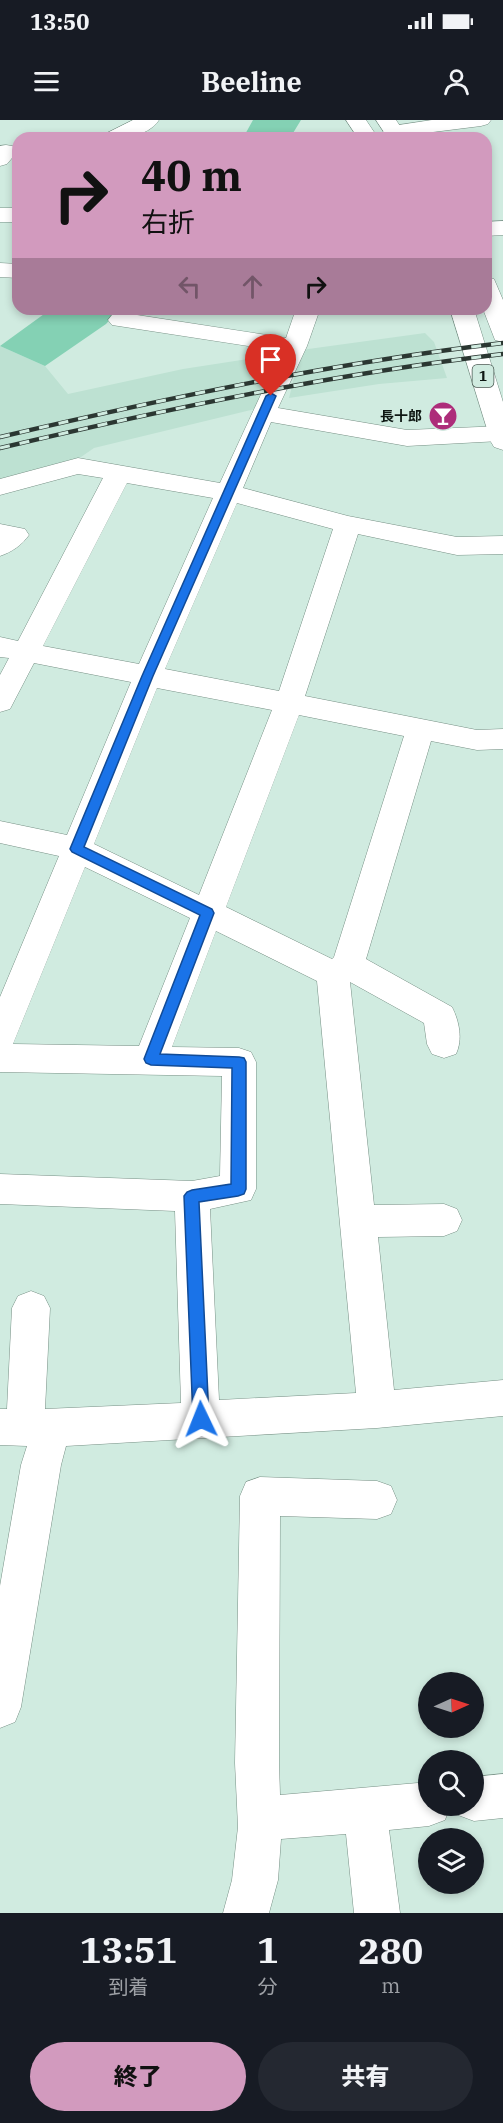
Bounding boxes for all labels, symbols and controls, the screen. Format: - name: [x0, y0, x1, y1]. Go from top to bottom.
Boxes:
- text: 13:50: [30, 7, 89, 36]
- text: Beeline: [201, 64, 302, 99]
- icon: menu: [30, 65, 63, 98]
- icon: person: [440, 65, 473, 98]
- text: 40 m: [141, 148, 242, 203]
- icon: right: [42, 156, 120, 234]
- text: 右折: [141, 204, 195, 239]
- icon: left: [173, 270, 206, 303]
- icon: ahead: [236, 270, 269, 303]
- icon: right: [299, 270, 332, 303]
- pin: [245, 334, 296, 396]
- icon: arrive: [254, 343, 287, 376]
- road number: 1: [472, 365, 494, 387]
- bar icon: 長十郎: [427, 400, 459, 432]
- place label: 長十郎: [380, 407, 422, 425]
- position arrow: [169, 1387, 233, 1451]
- north arrow: [418, 1672, 484, 1738]
- map controls: [418, 1672, 484, 1894]
- button: search: [418, 1750, 484, 1816]
- button: layers: [418, 1828, 484, 1894]
- text: 13:51: [80, 1926, 177, 1973]
- text: 1: [257, 1926, 279, 1973]
- text: 280: [358, 1927, 423, 1974]
- text: m: [381, 1972, 400, 1999]
- text: 到着: [108, 1973, 148, 2000]
- text: 分: [258, 1973, 278, 2000]
- button: 終了: [30, 2042, 246, 2111]
- button: 共有: [258, 2042, 473, 2111]

